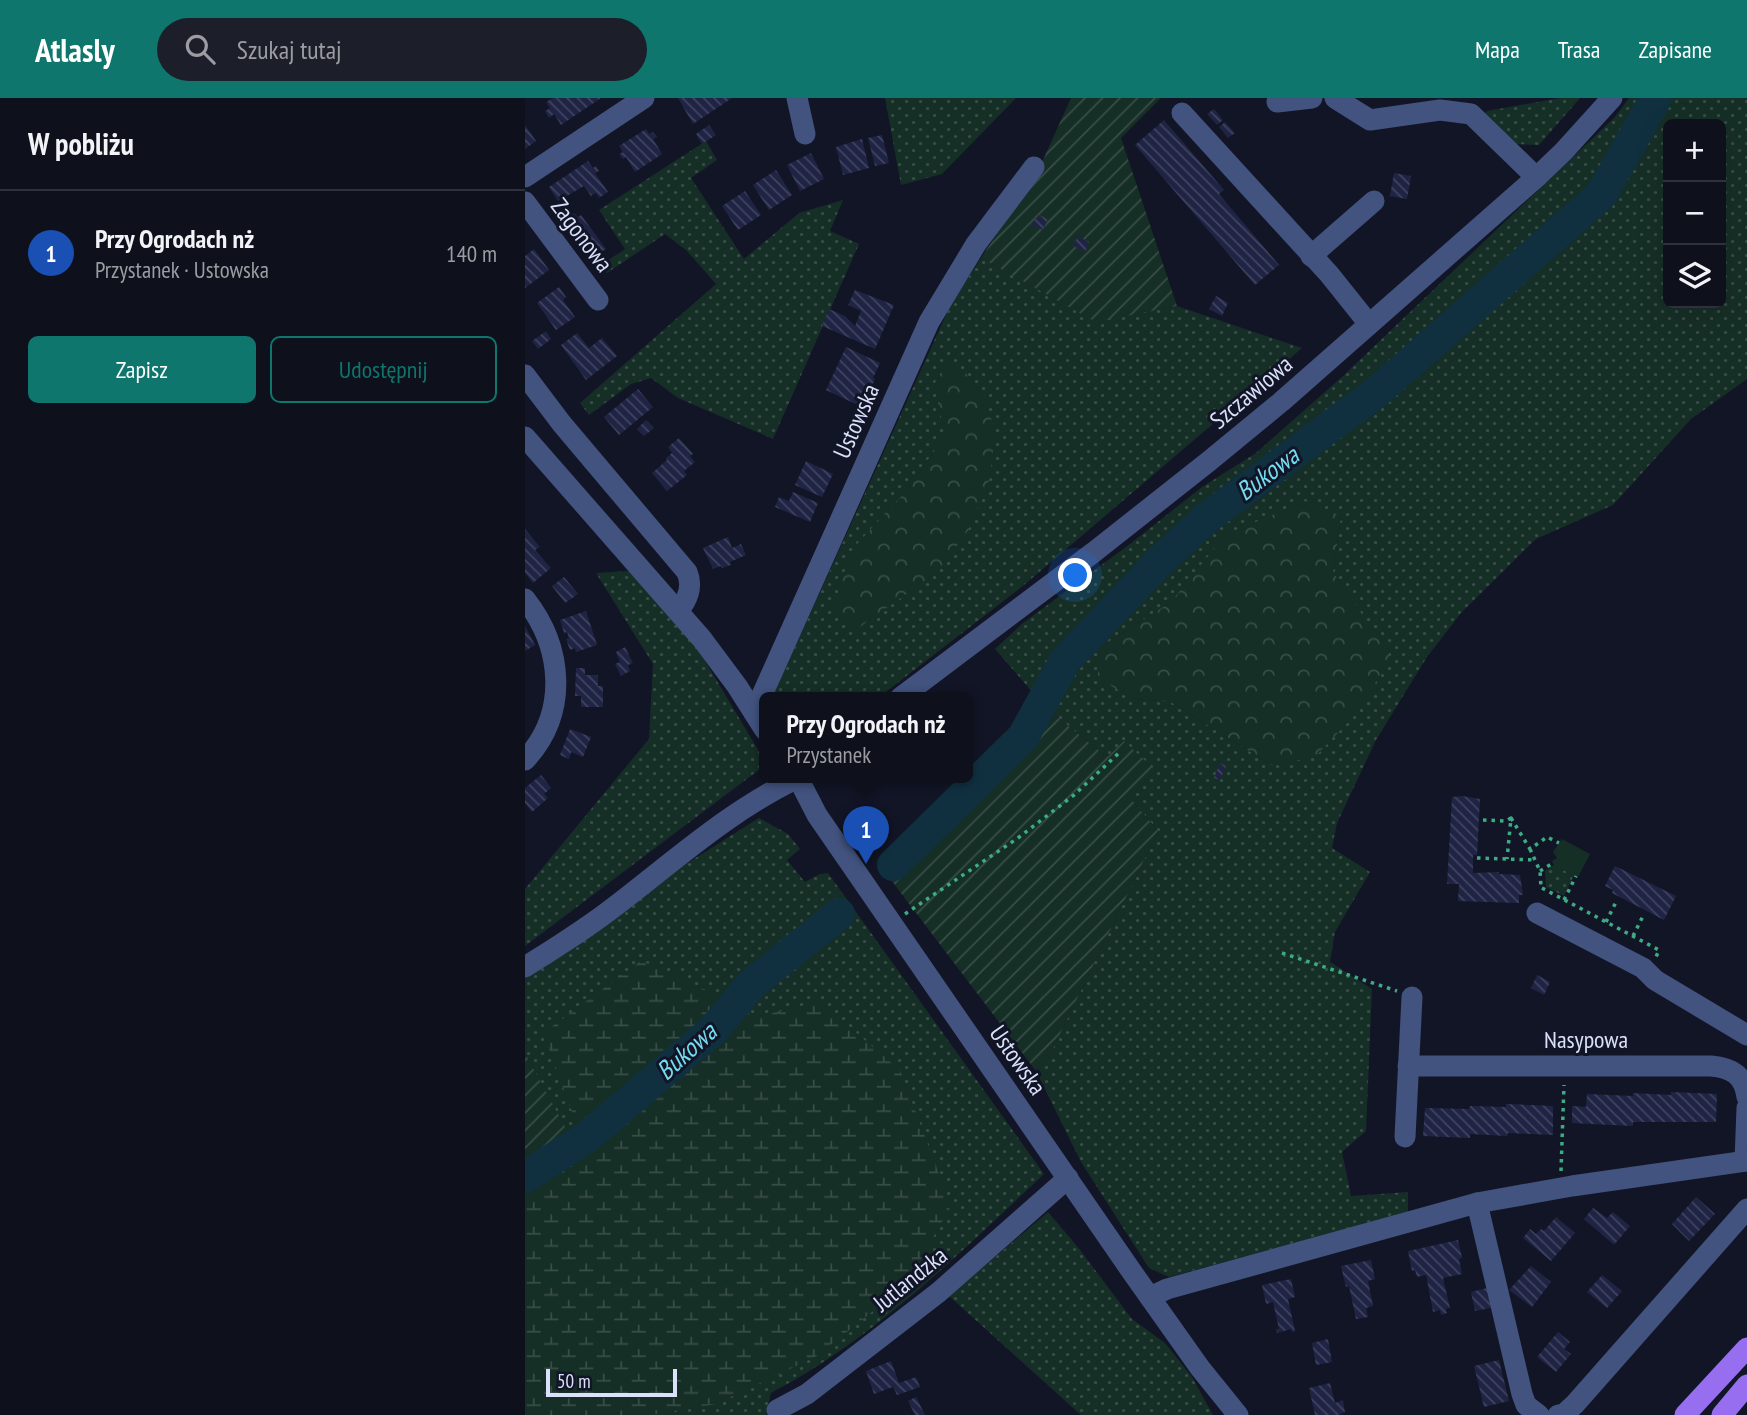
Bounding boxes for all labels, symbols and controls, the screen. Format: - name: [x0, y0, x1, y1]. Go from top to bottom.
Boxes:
- search box: [157, 18, 647, 81]
- text: Atlasly: [35, 28, 115, 71]
- icon: search: [181, 30, 219, 68]
- text: Szukaj tutaj: [237, 33, 342, 66]
- text: Mapa: [1475, 34, 1520, 65]
- text: Trasa: [1558, 34, 1600, 65]
- text: Zapisane: [1638, 34, 1712, 65]
- map controls: [1663, 119, 1726, 308]
- button: +: [1663, 119, 1726, 182]
- text: W pobliżu: [28, 124, 134, 163]
- button: −: [1663, 182, 1726, 245]
- street label: Zagonowa: [544, 192, 620, 278]
- text: Przy Ogrodach nż: [95, 222, 254, 255]
- text: 1: [46, 239, 57, 268]
- text: 140 m: [446, 239, 497, 268]
- button: layers: [1663, 245, 1726, 308]
- text: Przystanek · Ustowska: [95, 255, 269, 284]
- button: Zapisz: [28, 336, 256, 403]
- button: Udostępnij: [270, 336, 497, 403]
- street label: Szczawiowa: [1203, 348, 1299, 436]
- street label: Ustowska: [826, 379, 886, 463]
- water label: Bukowa: [1229, 438, 1306, 507]
- your location: [1058, 558, 1092, 592]
- popup: [759, 692, 973, 783]
- text: Przy Ogrodach nż: [786, 707, 946, 740]
- text: Przystanek: [786, 740, 871, 769]
- pin: 1: [843, 806, 889, 864]
- water label: Bukowa: [649, 1014, 724, 1087]
- street label: Ustowska: [983, 1019, 1053, 1101]
- street label: Nasypowa: [1544, 1024, 1628, 1055]
- street label: Jutlandzka: [866, 1240, 953, 1319]
- scale bar: [546, 1366, 677, 1398]
- text: 50 m: [557, 1369, 591, 1393]

